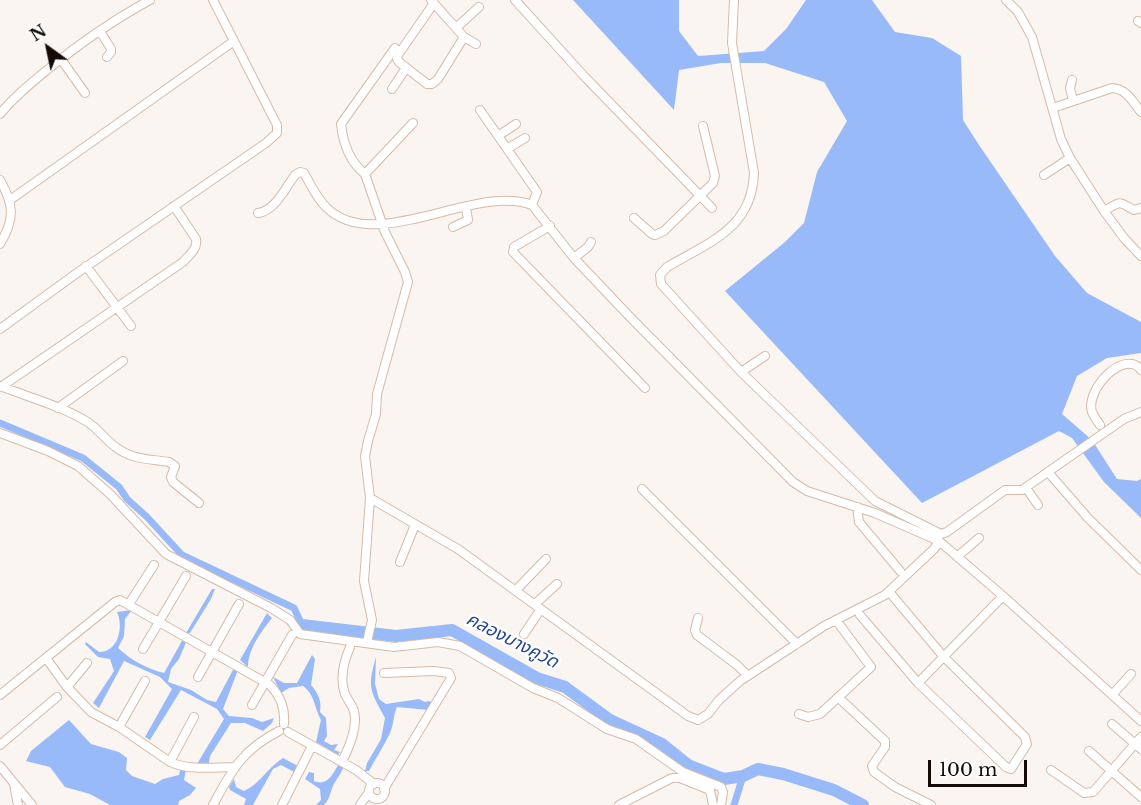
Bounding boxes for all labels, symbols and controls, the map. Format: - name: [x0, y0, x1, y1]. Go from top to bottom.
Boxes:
- north arrow: [18, 18, 78, 78]
- text: N: [26, 20, 50, 45]
- water label: คลองบางคูวัด: [462, 609, 562, 673]
- scale bar: [931, 748, 1030, 786]
- text: 100 m: [939, 759, 997, 781]

